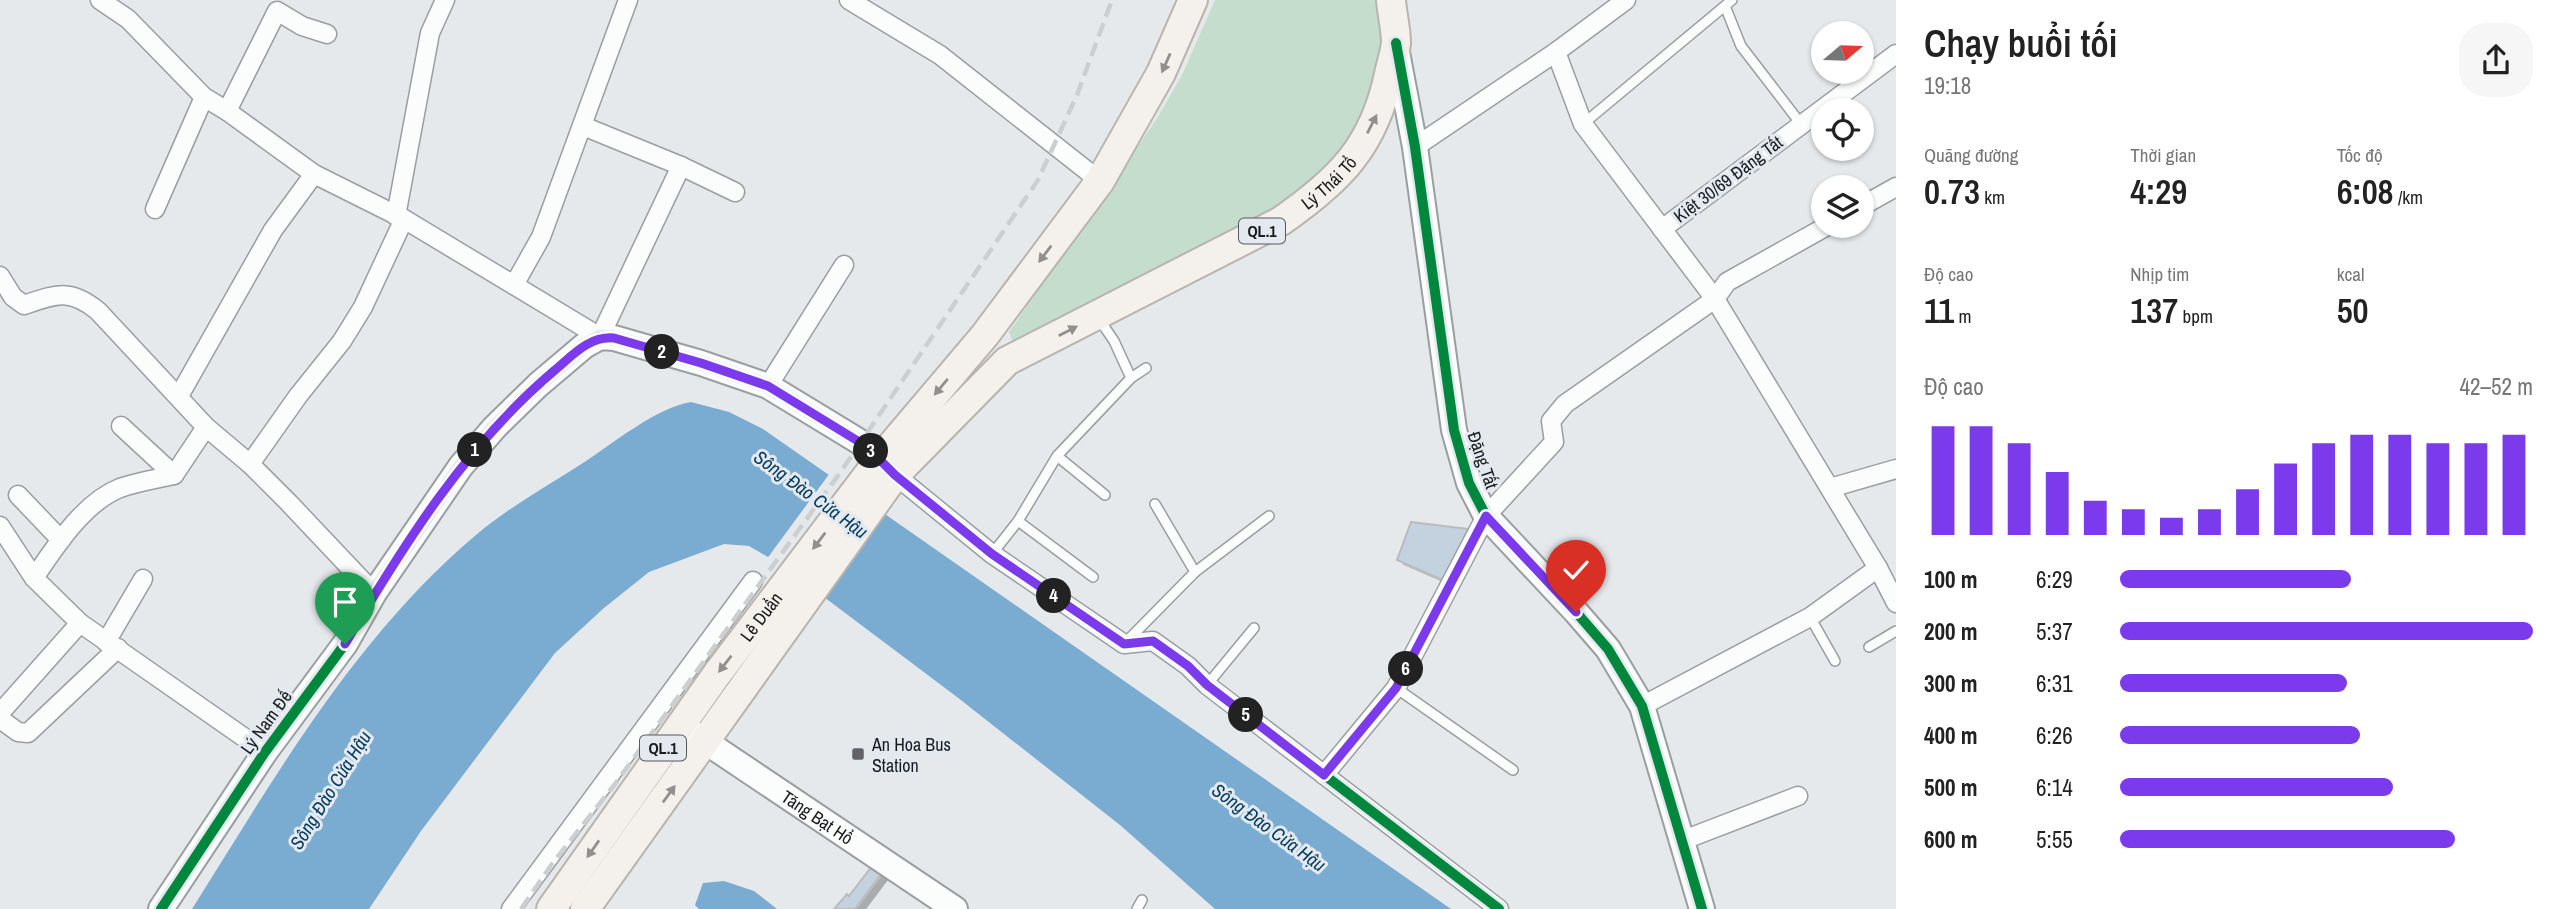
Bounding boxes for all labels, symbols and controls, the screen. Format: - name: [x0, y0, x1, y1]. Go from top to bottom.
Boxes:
- text: Chạy buổi tối: [1924, 18, 2117, 69]
- north arrow: [1811, 21, 1874, 84]
- map controls: [1811, 21, 1874, 238]
- button: share: [2459, 23, 2533, 97]
- one-way arrow: [1160, 52, 1171, 73]
- text: 19:18: [1924, 70, 1971, 101]
- button: locate: [1811, 98, 1874, 161]
- one-way arrow: [1366, 115, 1378, 134]
- street label: Kiệt 30/69 Đặng Tất: [1668, 130, 1788, 228]
- text: Quãng đường: [1924, 142, 2018, 168]
- text: Thời gian: [2130, 142, 2196, 168]
- text: Tốc độ: [2337, 142, 2383, 168]
- street label: Lý Thái Tổ: [1295, 150, 1362, 215]
- text: 0.73: [1924, 168, 1980, 215]
- text: 4:29: [2130, 168, 2187, 215]
- text: 6:08: [2337, 168, 2394, 215]
- button: layers: [1811, 175, 1874, 238]
- text: km: [1980, 184, 2005, 210]
- text: /km: [2394, 184, 2423, 210]
- road number: QL.1: [1239, 218, 1285, 244]
- one-way arrow: [1037, 245, 1052, 263]
- text: Độ cao: [1924, 261, 1973, 287]
- text: Nhịp tim: [2130, 261, 2189, 287]
- text: kcal: [2337, 261, 2364, 287]
- text: 11: [1924, 287, 1954, 334]
- text: 137: [2130, 287, 2178, 334]
- text: 50: [2337, 287, 2369, 334]
- text: m: [1954, 303, 1971, 329]
- text: bpm: [2178, 303, 2213, 329]
- one-way arrow: [1058, 325, 1078, 336]
- pin: 2: [644, 334, 680, 370]
- text: 2: [657, 338, 666, 364]
- text: Độ cao: [1924, 371, 1984, 402]
- text: 42–52 m: [2460, 371, 2533, 402]
- one-way arrow: [933, 378, 949, 396]
- street label: Đặng Tất: [1462, 428, 1504, 492]
- pin: 1: [458, 433, 492, 468]
- pin: 3: [854, 434, 888, 468]
- text: 1: [470, 436, 479, 462]
- text: 3: [866, 437, 875, 463]
- water label: Sông Đào Cửa Hậu: [749, 444, 874, 544]
- one-way arrow: [812, 531, 826, 550]
- pin: [1546, 540, 1606, 612]
- icon: check: [1557, 551, 1595, 589]
- text: 100 m: [1924, 564, 1977, 595]
- text: 6:29: [2036, 564, 2073, 595]
- pin: [315, 572, 375, 644]
- pin: 4: [1036, 578, 1072, 614]
- text: 4: [1049, 582, 1058, 608]
- icon: arrive: [326, 583, 364, 621]
- street label: Lê Duẩn: [734, 587, 788, 646]
- text: 200 m: [1924, 616, 1977, 647]
- text: 5:37: [2036, 616, 2073, 647]
- pin: 6: [1388, 652, 1424, 686]
- one-way arrow: [718, 655, 732, 673]
- text: 6: [1401, 655, 1410, 681]
- text: 300 m: [1924, 668, 1977, 699]
- text: 6:31: [2036, 668, 2073, 699]
- street label: Lý Nam Đế: [234, 685, 298, 759]
- pin: 5: [1228, 698, 1264, 732]
- text: 5: [1241, 701, 1250, 727]
- text: 400 m: [1924, 720, 1977, 751]
- text: 6:26: [2036, 720, 2073, 751]
- water label: Sông Đào Cửa Hậu: [283, 726, 377, 854]
- place label: An Hoa Bus Station: [871, 732, 951, 778]
- road number: QL.1: [640, 736, 686, 761]
- marker: An Hoa Bus Station: [850, 746, 866, 762]
- text: 500 m: [1924, 772, 1977, 803]
- text: 6:14: [2036, 772, 2073, 803]
- water label: Sông Đào Cửa Hậu: [1207, 777, 1332, 877]
- street label: Tăng Bạt Hổ: [777, 784, 858, 850]
- one-way arrow: [661, 785, 675, 803]
- text: 600 m: [1924, 824, 1977, 855]
- text: 5:55: [2036, 824, 2073, 855]
- one-way arrow: [586, 840, 600, 858]

